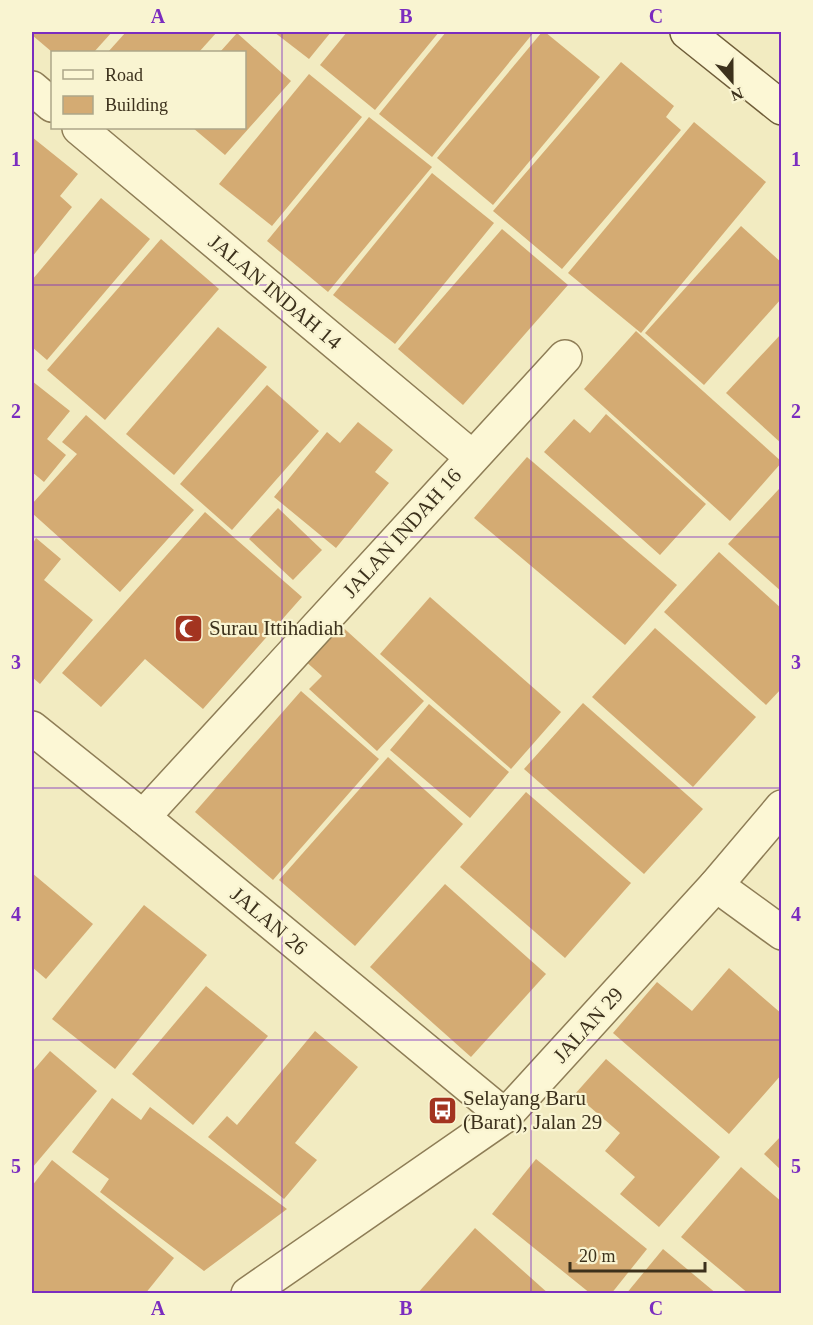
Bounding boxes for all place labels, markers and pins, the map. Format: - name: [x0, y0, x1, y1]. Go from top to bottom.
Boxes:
- mosque icon: Surau Ittihadiah: [172, 612, 204, 644]
- place label: Surau Ittihadiah: [209, 616, 344, 640]
- place label: Selayang Baru (Barat), Jalan 29: [463, 1086, 602, 1134]
- bus stop icon: Selayang Baru (Barat), Jalan 29: [426, 1094, 458, 1126]

